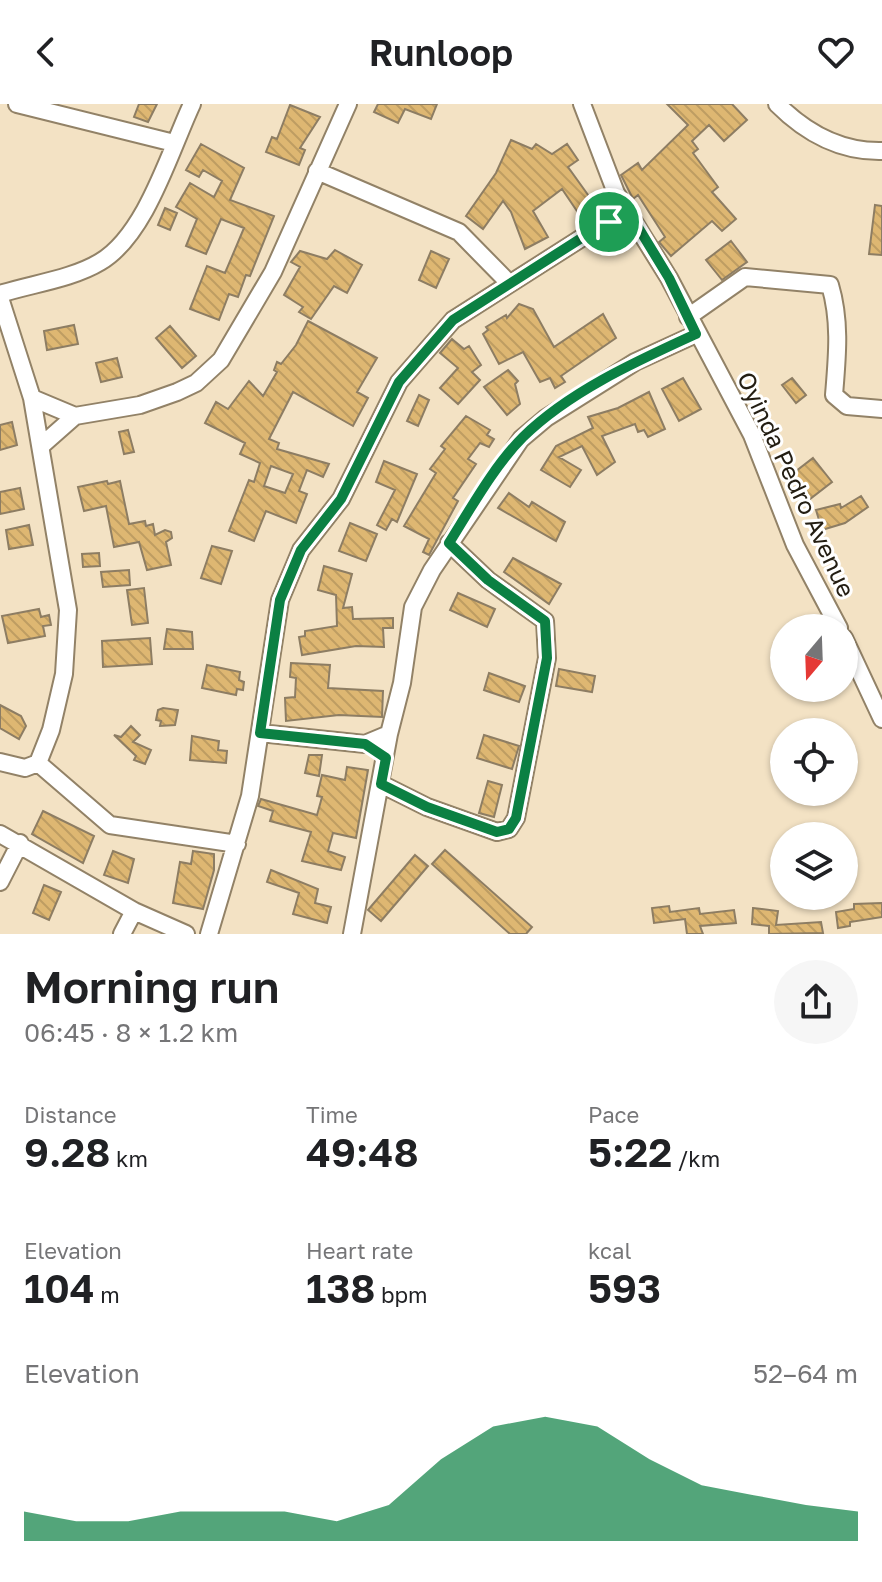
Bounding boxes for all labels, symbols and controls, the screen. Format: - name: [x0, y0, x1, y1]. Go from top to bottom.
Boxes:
- icon: back: [24, 30, 68, 74]
- icon: heart: [814, 30, 858, 74]
- text: Runloop: [369, 31, 513, 74]
- pin: [575, 188, 643, 256]
- icon: arrive: [587, 200, 631, 244]
- street label: Oyinda Pedro Avenue: [732, 367, 862, 601]
- north arrow: [770, 614, 858, 702]
- map controls: [770, 614, 858, 910]
- button: locate: [770, 718, 858, 806]
- button: layers: [770, 822, 858, 910]
- text: Morning run: [24, 960, 279, 1013]
- button: share: [774, 960, 858, 1044]
- text: 06:45 · 8 × 1.2 km: [24, 1017, 238, 1048]
- text: Distance: [24, 1101, 116, 1128]
- text: Time: [306, 1101, 358, 1128]
- text: Pace: [588, 1101, 639, 1128]
- text: 9.28: [24, 1128, 110, 1176]
- text: 49:48: [306, 1128, 419, 1176]
- text: 5:22: [588, 1128, 672, 1176]
- text: km: [110, 1145, 148, 1172]
- text: /km: [672, 1145, 720, 1172]
- text: Elevation: [24, 1237, 122, 1264]
- text: Heart rate: [306, 1237, 413, 1264]
- text: kcal: [588, 1237, 631, 1264]
- text: 104: [24, 1264, 95, 1312]
- text: 138: [306, 1264, 375, 1312]
- text: 593: [588, 1264, 661, 1312]
- text: m: [95, 1281, 120, 1308]
- text: bpm: [375, 1281, 428, 1308]
- text: Elevation: [24, 1358, 140, 1389]
- text: 52–64 m: [753, 1358, 858, 1389]

